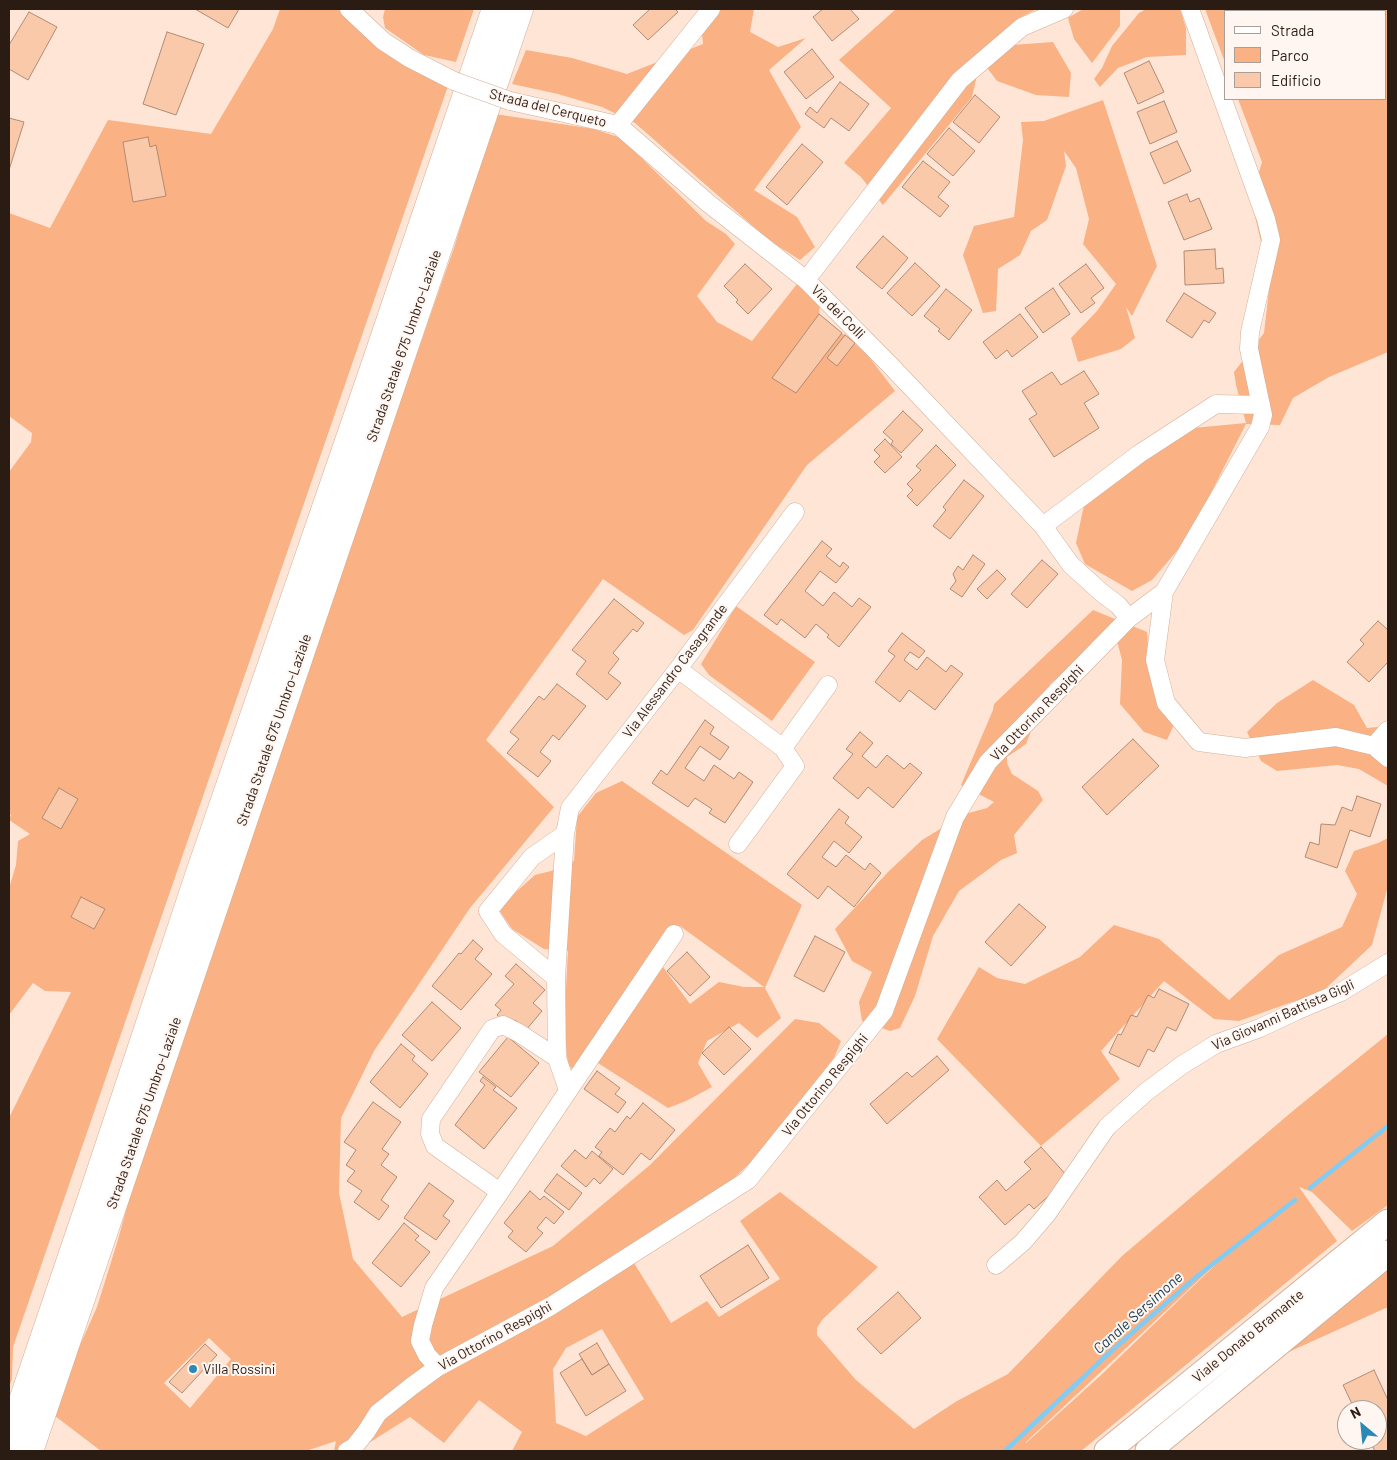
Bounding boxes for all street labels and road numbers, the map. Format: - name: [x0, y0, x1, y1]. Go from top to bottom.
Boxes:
- street label: Strada del Cerqueto: [488, 85, 608, 131]
- street label: Strada Statale 675 Umbro-Laziale: [363, 248, 445, 444]
- street label: Via dei Colli: [808, 282, 868, 342]
- street label: Via Alessandro Casagrande: [619, 601, 731, 741]
- street label: Strada Statale 675 Umbro-Laziale: [233, 632, 315, 828]
- street label: Via Ottorino Respighi: [987, 661, 1087, 765]
- street label: Via Giovanni Battista Gigli: [1209, 976, 1357, 1054]
- street label: Strada Statale 675 Umbro-Laziale: [103, 1015, 185, 1211]
- street label: Via Ottorino Respighi: [778, 1030, 872, 1140]
- street label: Viale Donato Bramante: [1189, 1286, 1307, 1386]
- street label: Via Ottorino Respighi: [435, 1298, 555, 1374]

